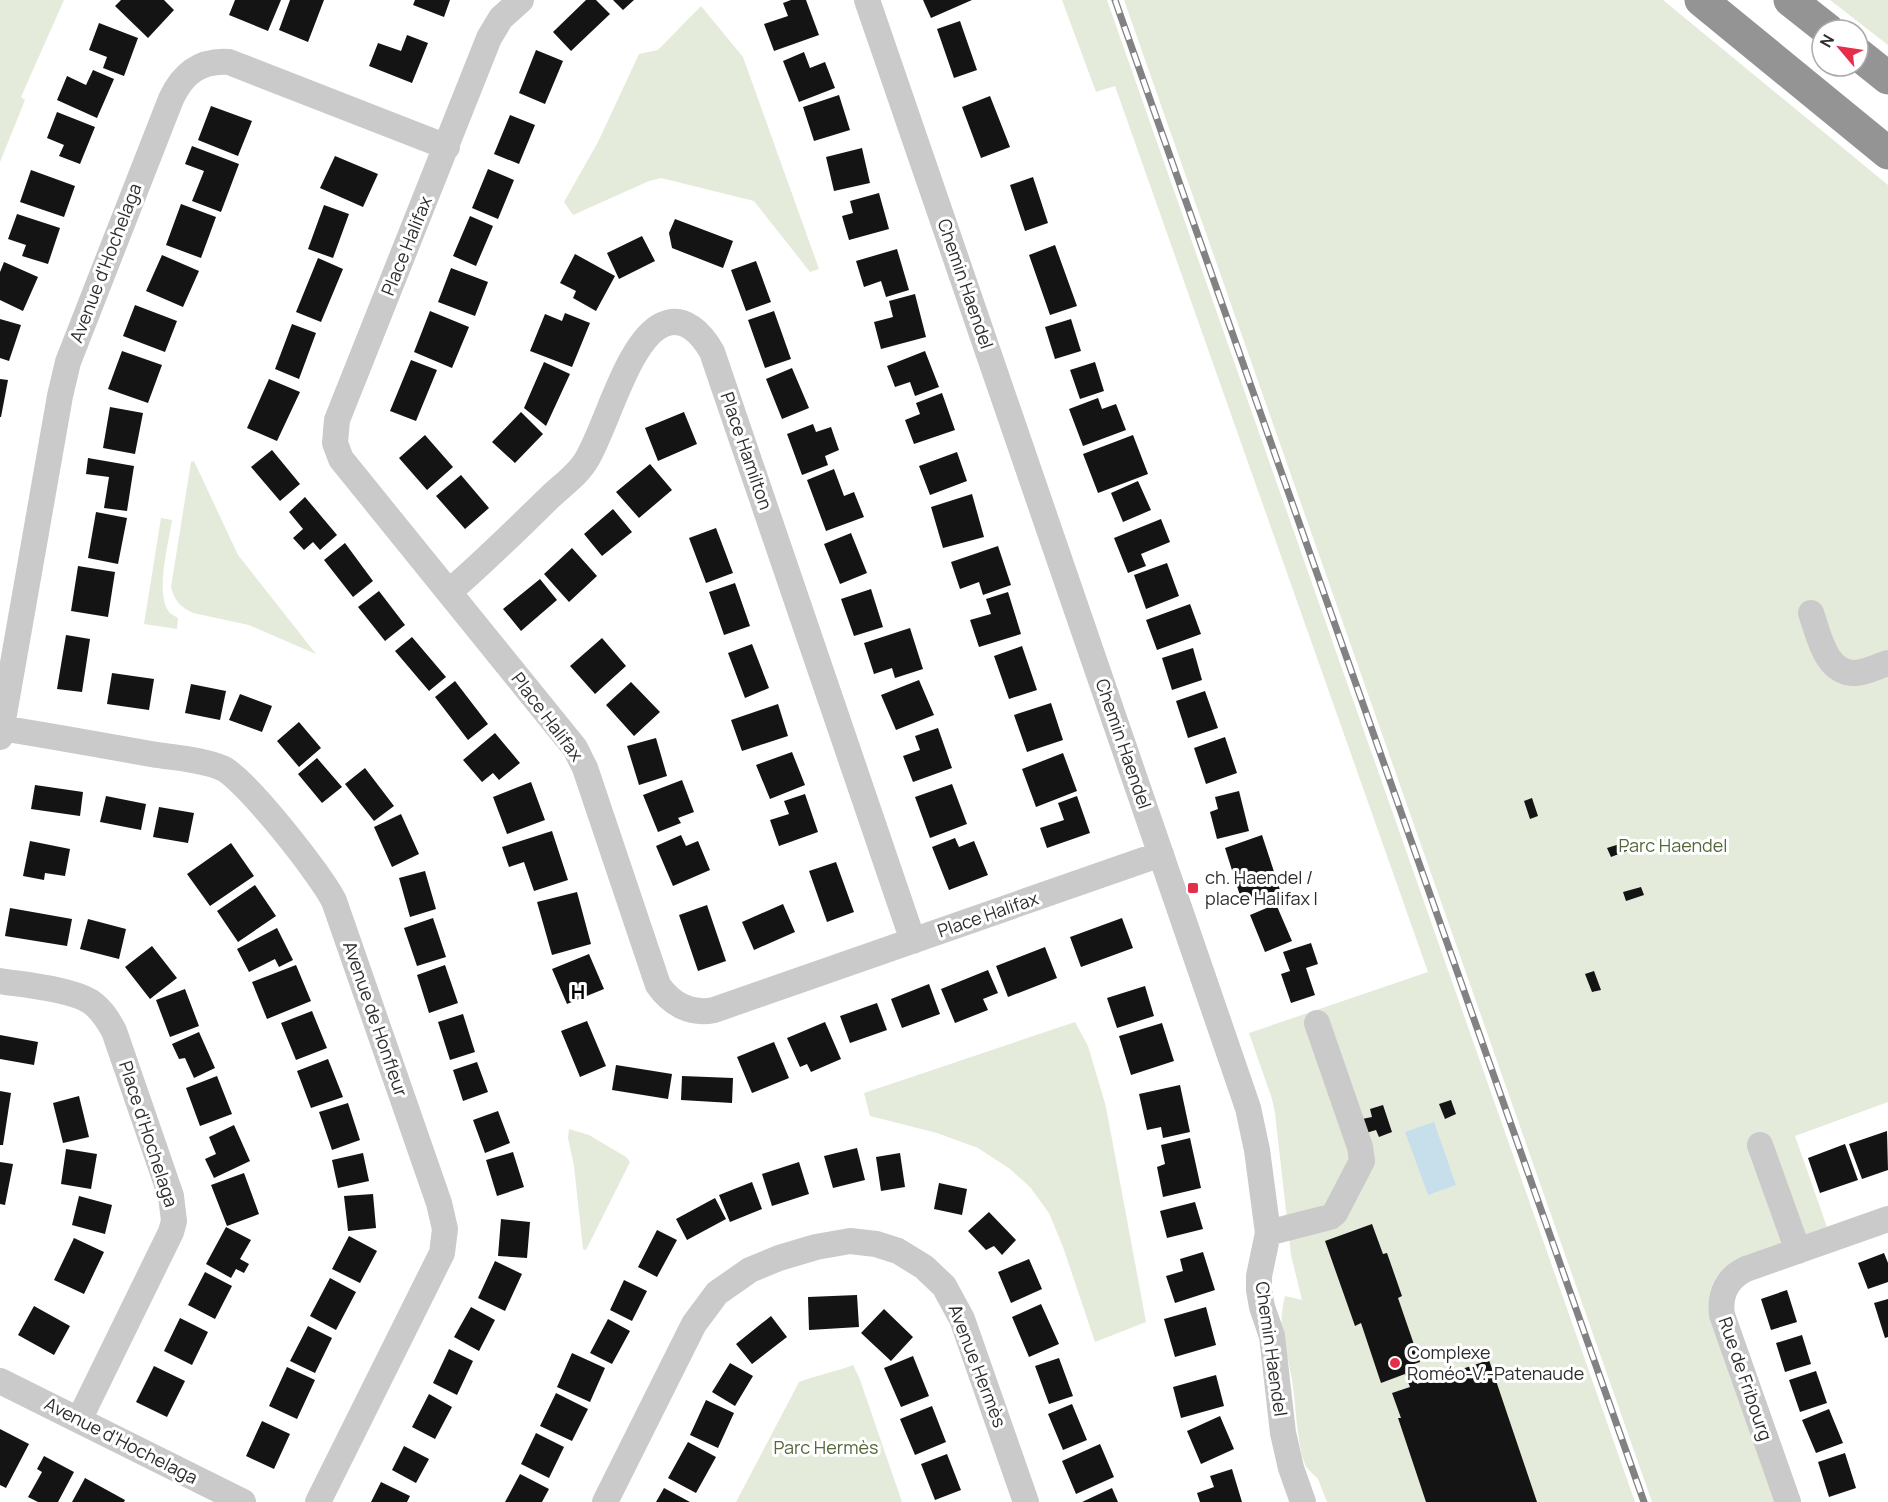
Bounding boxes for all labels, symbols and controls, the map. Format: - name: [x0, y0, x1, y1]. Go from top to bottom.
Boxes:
- north arrow: [1810, 18, 1870, 78]
- text: N: [1814, 30, 1839, 51]
- street label: Avenue d'Hochelaga: [64, 180, 147, 346]
- street label: Place Halifax: [375, 192, 437, 299]
- street label: Chemin Haendel: [932, 215, 999, 352]
- street label: Place Hamilton: [716, 389, 778, 513]
- street label: Place Halifax: [507, 667, 589, 766]
- street label: Chemin Haendel: [1090, 675, 1157, 812]
- park label: Parc Haendel: [1619, 833, 1727, 857]
- place label: ch. Haendel / place Halifax I: [1205, 865, 1318, 910]
- marker: ch. Haendel / place Halifax I: [1186, 881, 1200, 895]
- street label: Place Halifax: [934, 885, 1042, 943]
- street label: Avenue de Honfleur: [338, 938, 414, 1100]
- district label: H: [571, 978, 585, 1005]
- street label: Place d'Hochelaga: [114, 1058, 184, 1210]
- street label: Chemin Haendel: [1251, 1280, 1293, 1418]
- street label: Avenue Hermès: [943, 1301, 1012, 1431]
- street label: Rue de Fribourg: [1714, 1314, 1778, 1444]
- place label: Complexe Roméo-V.-Patenaude: [1407, 1340, 1584, 1385]
- marker: Complexe Roméo-V.-Patenaude: [1388, 1356, 1402, 1370]
- street label: Avenue d'Hochelaga: [41, 1391, 202, 1489]
- park label: Parc Hermès: [774, 1435, 878, 1459]

